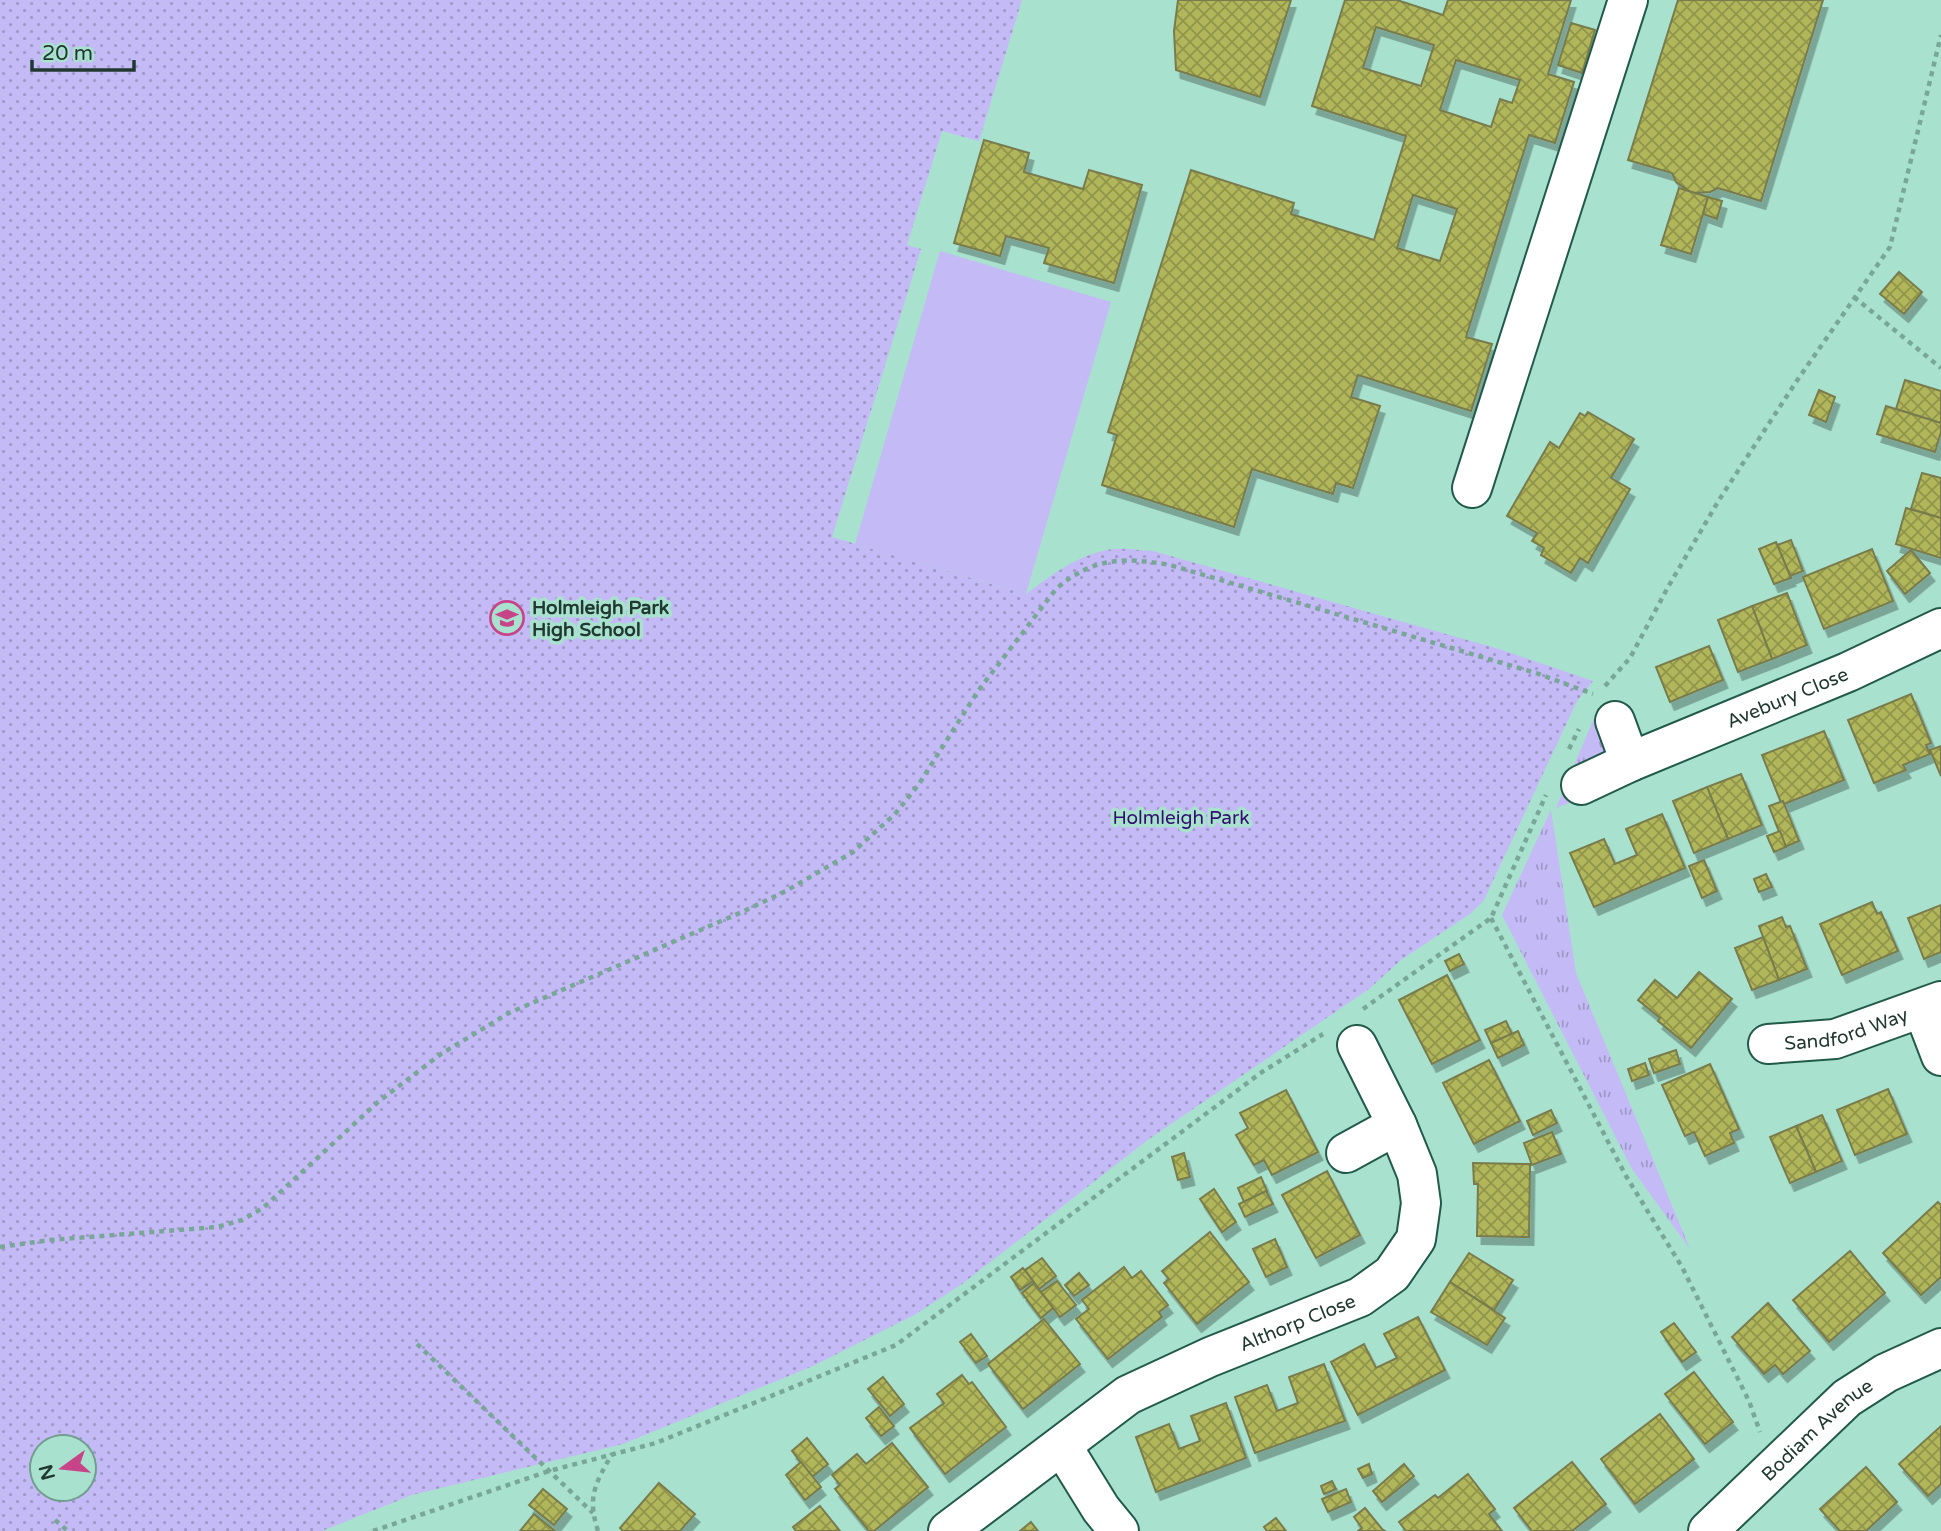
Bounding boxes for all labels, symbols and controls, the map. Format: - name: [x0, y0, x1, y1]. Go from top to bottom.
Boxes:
- scale bar: [32, 28, 133, 72]
- text: 20 m: [42, 41, 93, 66]
- place label: Holmleigh Park High School: [532, 597, 670, 642]
- school or university icon: Holmleigh Park High School: [488, 599, 526, 637]
- street label: Avebury Close: [1723, 663, 1852, 733]
- park label: Holmleigh Park: [1112, 807, 1250, 829]
- street label: Sandford Way: [1784, 1004, 1911, 1055]
- street label: Althorp Close: [1237, 1290, 1359, 1356]
- street label: Bodiam Avenue: [1757, 1375, 1877, 1486]
- north arrow: [28, 1433, 98, 1503]
- text: N: [35, 1462, 60, 1482]

